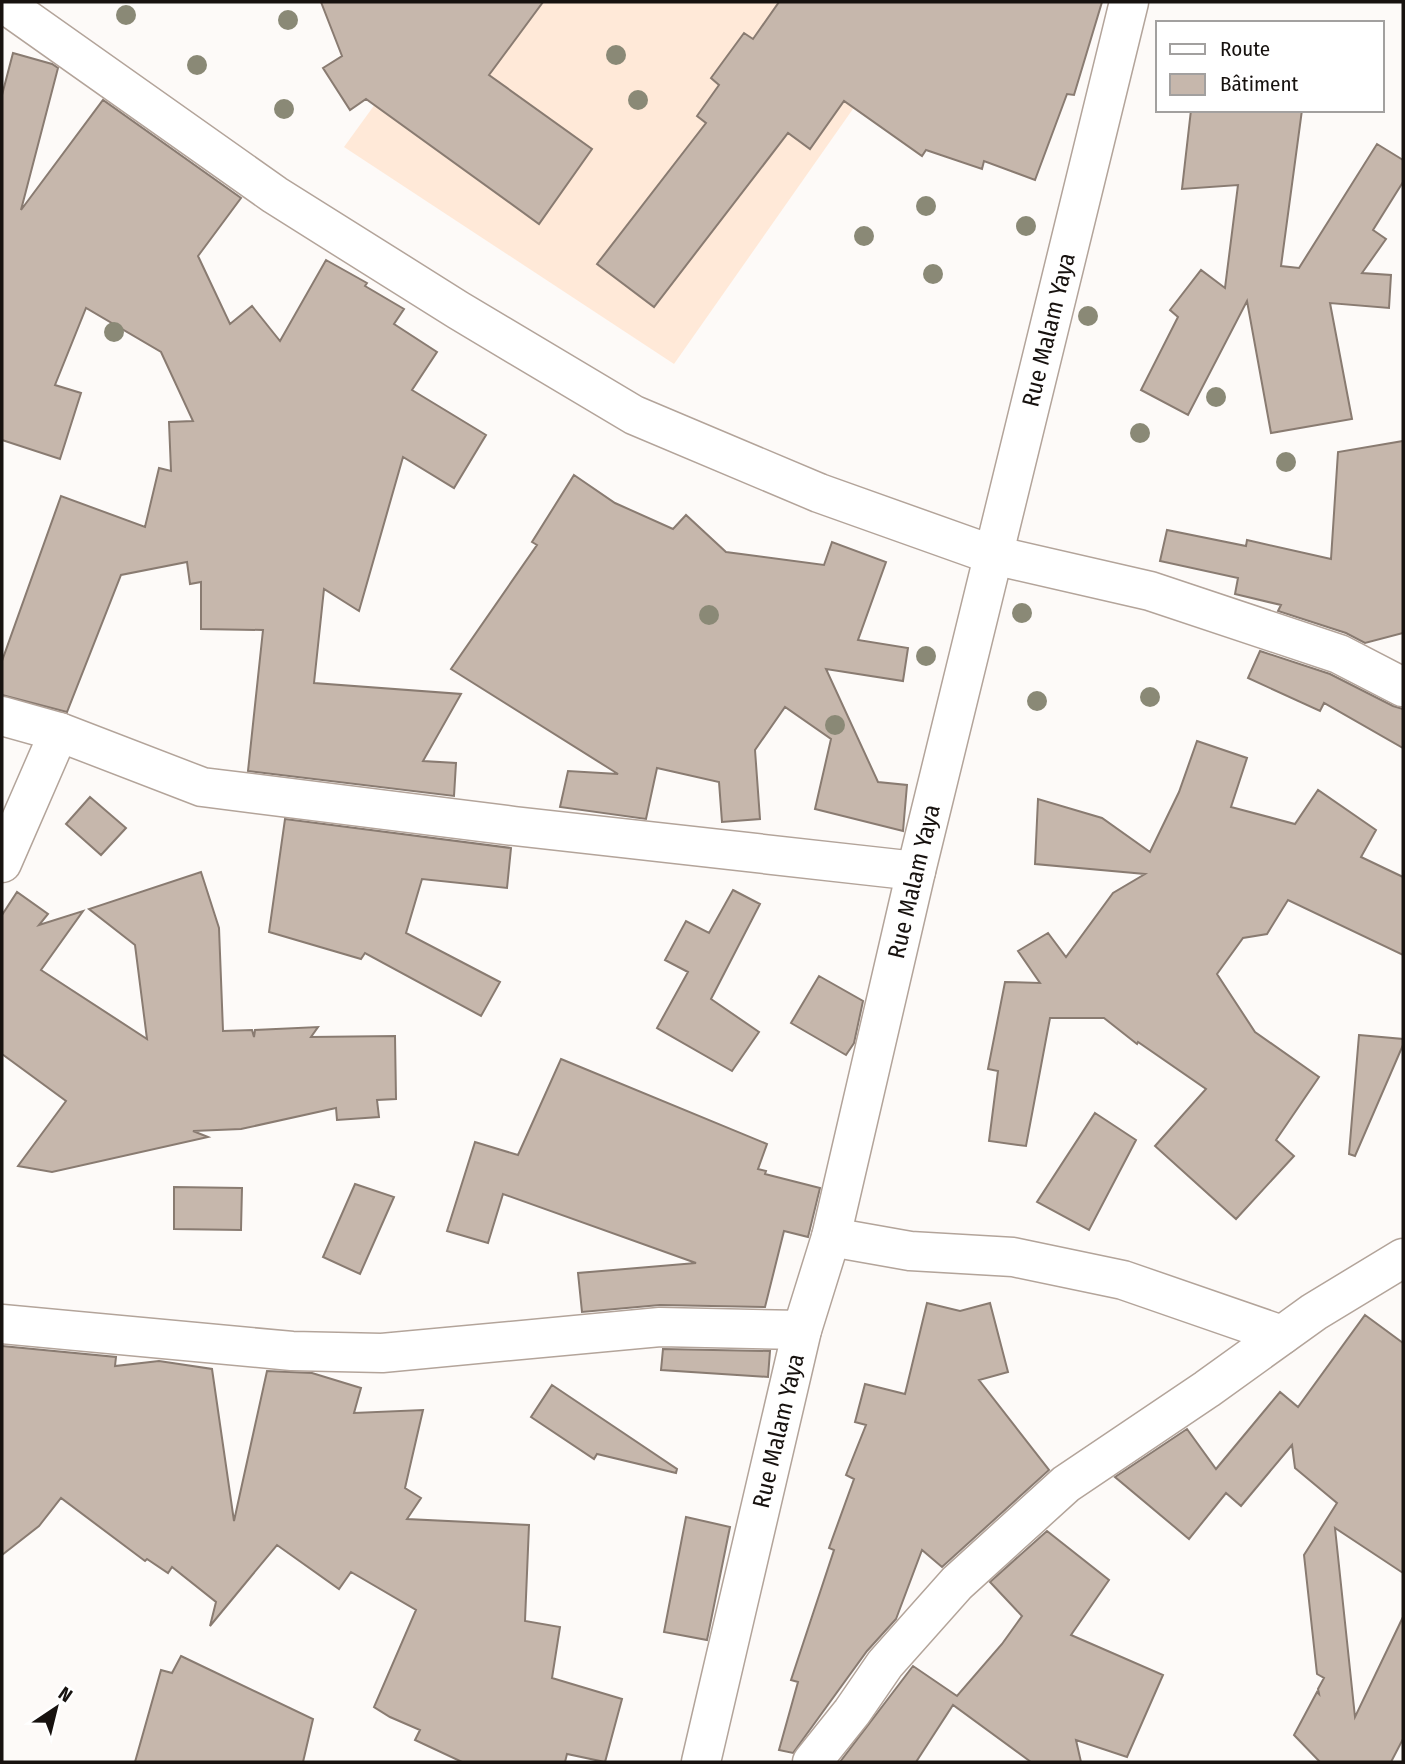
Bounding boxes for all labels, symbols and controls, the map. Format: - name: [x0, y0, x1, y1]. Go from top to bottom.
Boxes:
- legend: [1156, 21, 1384, 112]
- text: Route: [1220, 36, 1270, 62]
- text: Bâtiment: [1220, 71, 1299, 97]
- street label: Rue Malam Yaya: [1016, 250, 1081, 410]
- street label: Rue Malam Yaya: [882, 802, 946, 961]
- street label: Rue Malam Yaya: [747, 1351, 810, 1511]
- north arrow: [21, 1673, 91, 1743]
- text: N: [54, 1682, 77, 1707]

